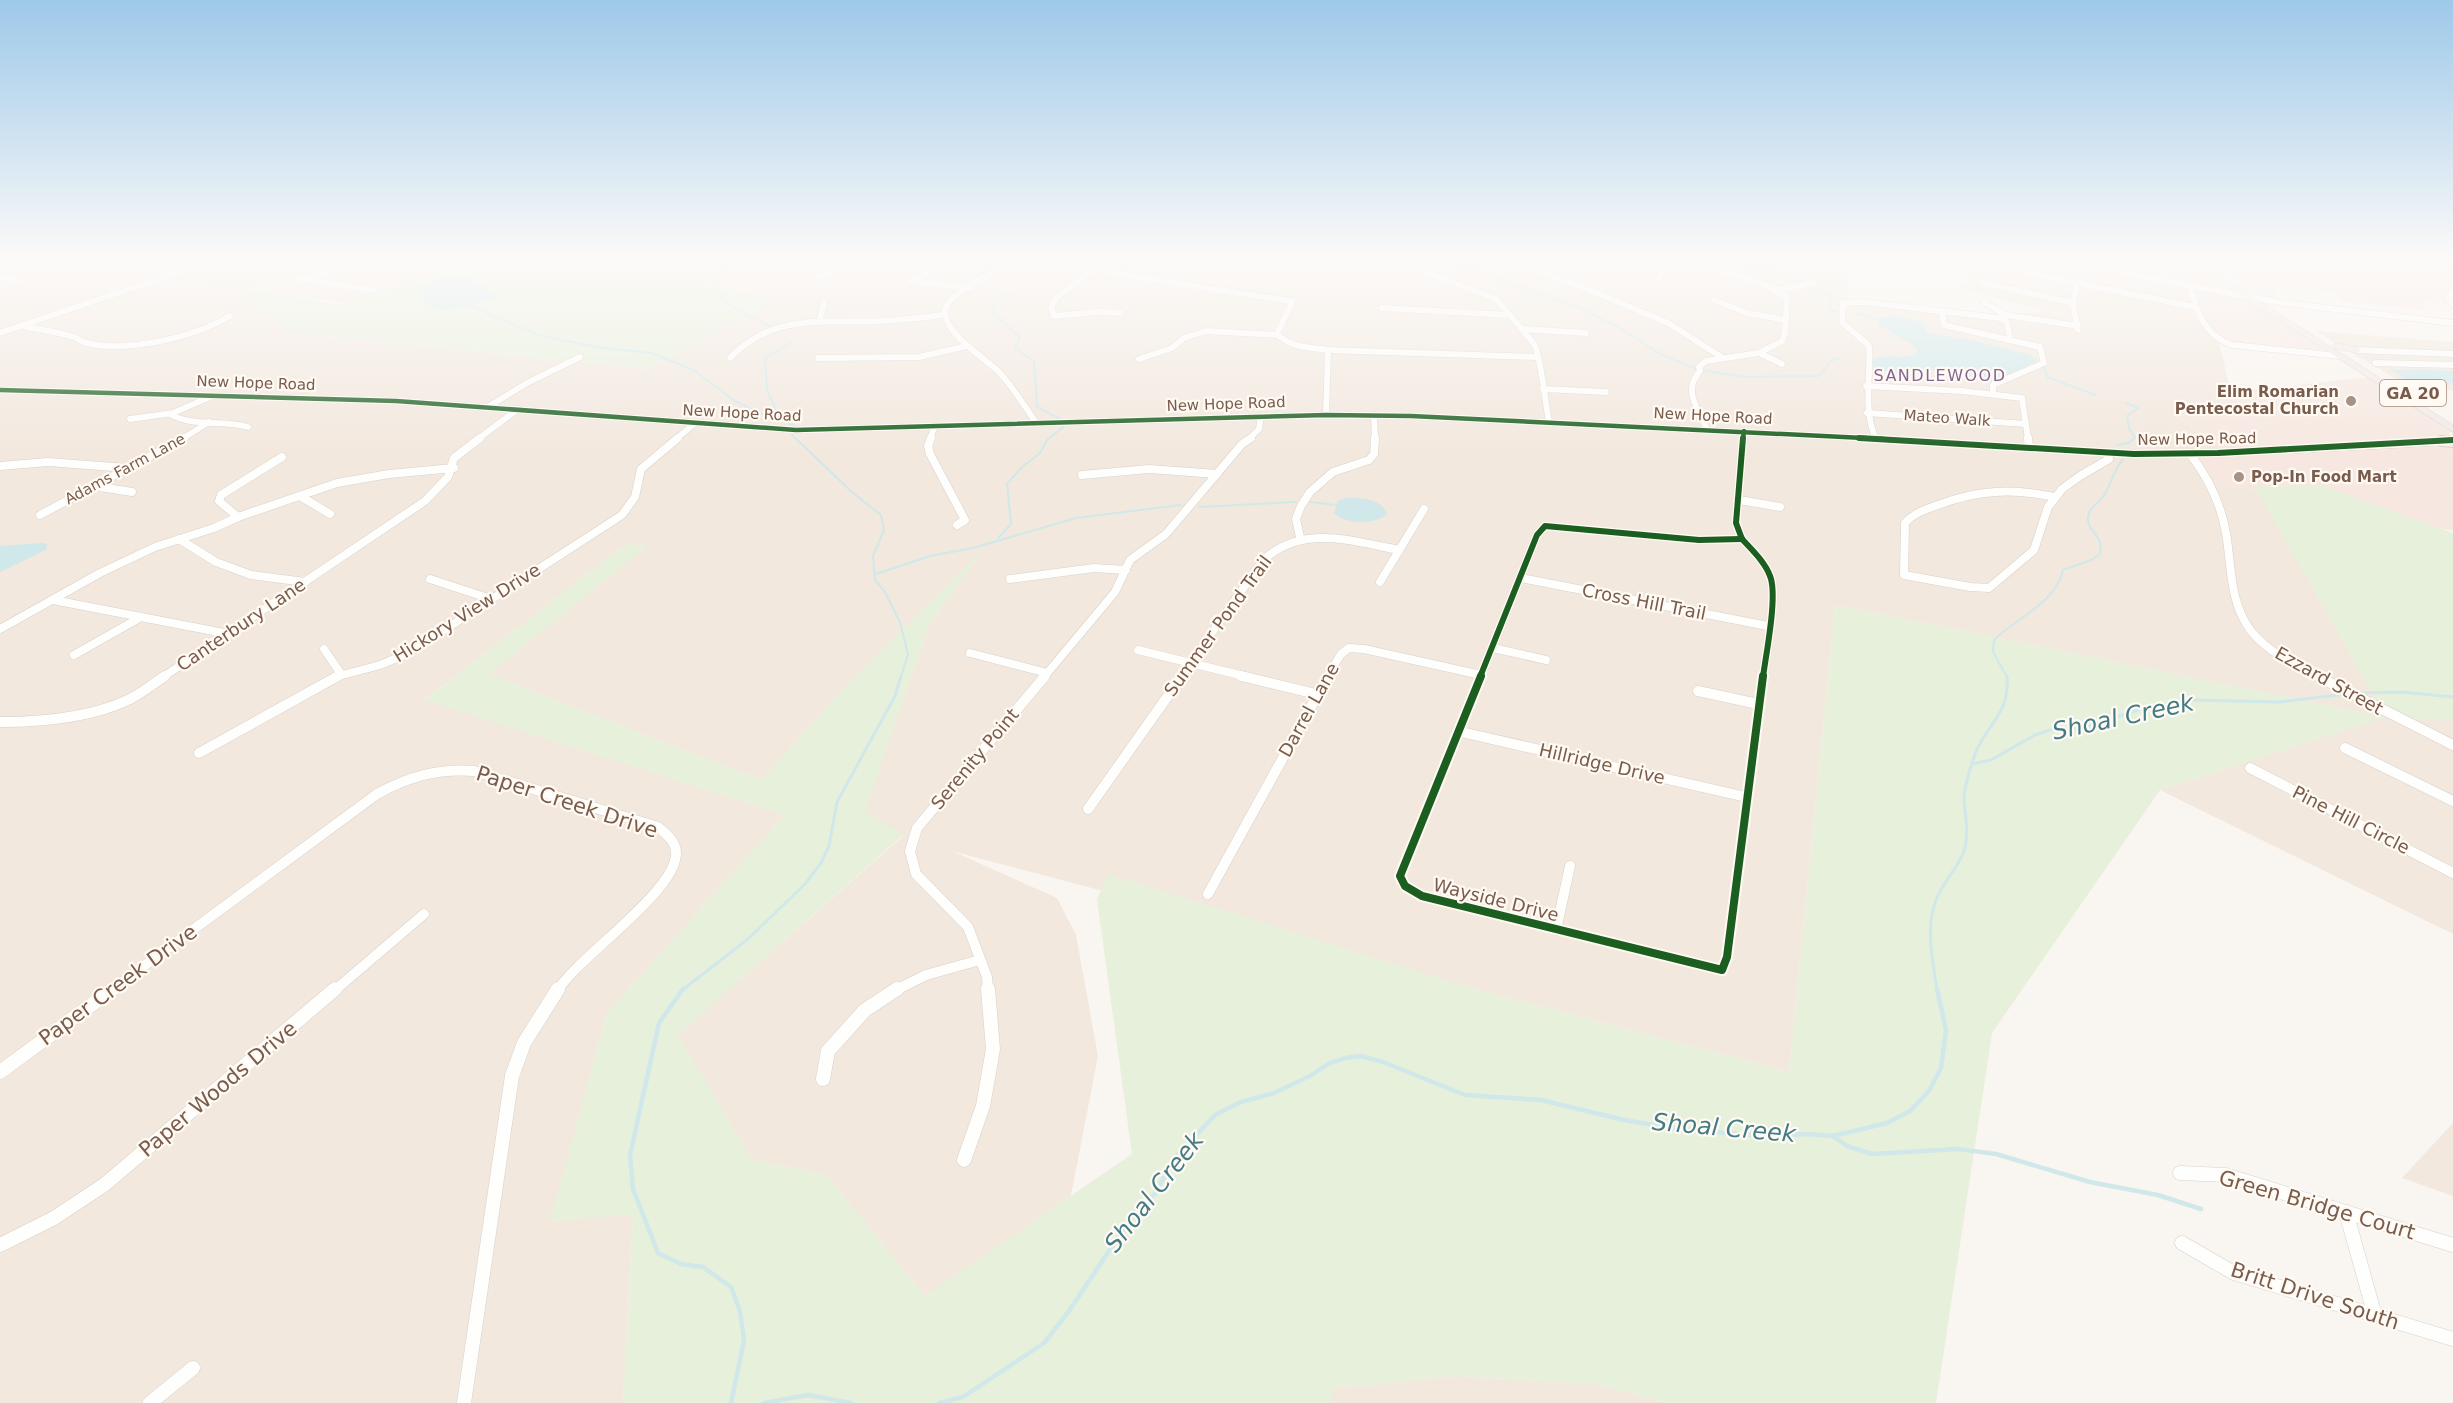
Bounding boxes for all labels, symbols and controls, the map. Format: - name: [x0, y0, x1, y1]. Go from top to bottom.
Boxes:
- district label: SANDLEWOOD: [1873, 366, 2007, 385]
- street label: New Hope Road: [196, 372, 316, 394]
- road number: GA 20: [2380, 380, 2446, 406]
- place label: Elim Romarian Pentecostal Church: [2175, 383, 2339, 418]
- street label: New Hope Road: [1166, 393, 1286, 415]
- marker: Elim Romarian Pentecostal Church: [2344, 394, 2358, 408]
- street label: New Hope Road: [682, 401, 802, 425]
- street label: New Hope Road: [1653, 404, 1773, 428]
- street label: Mateo Walk: [1903, 406, 1991, 430]
- street label: New Hope Road: [2137, 429, 2257, 449]
- street label: Adams Farm Lane: [62, 430, 188, 508]
- place label: Pop-In Food Mart: [2251, 468, 2397, 486]
- marker: Pop-In Food Mart: [2232, 470, 2246, 484]
- street label: Summer Pond Trail: [1160, 551, 1276, 700]
- street label: Hickory View Drive: [389, 559, 544, 666]
- street label: Canterbury Lane: [172, 574, 309, 675]
- street label: Cross Hill Trail: [1580, 579, 1708, 624]
- street label: Ezzard Street: [2272, 642, 2387, 719]
- street label: Darrel Lane: [1274, 659, 1343, 760]
- water label: Shoal Creek: [2050, 688, 2198, 746]
- street label: Serenity Point: [926, 704, 1023, 813]
- street label: Hillridge Drive: [1537, 739, 1667, 788]
- street label: Paper Creek Drive: [473, 761, 661, 843]
- street label: Pine Hill Circle: [2289, 781, 2413, 858]
- street label: Wayside Drive: [1431, 874, 1561, 925]
- street label: Paper Creek Drive: [34, 920, 202, 1050]
- street label: Paper Woods Drive: [134, 1016, 302, 1162]
- water label: Shoal Creek: [1651, 1108, 1798, 1148]
- water label: Shoal Creek: [1099, 1126, 1210, 1257]
- street label: Green Bridge Court: [2216, 1165, 2418, 1245]
- street label: Britt Drive South: [2228, 1257, 2402, 1335]

